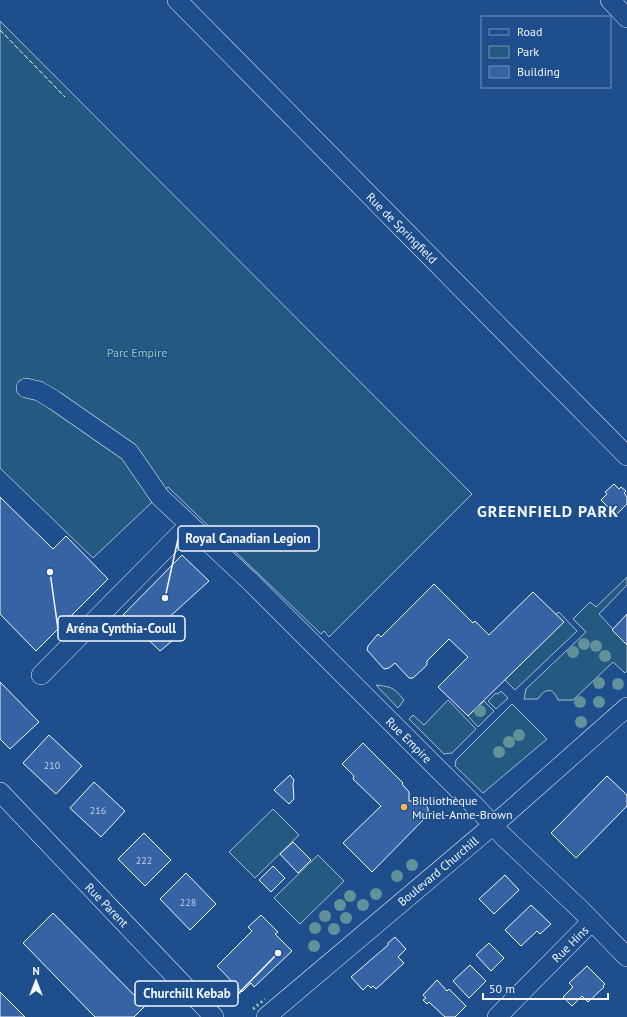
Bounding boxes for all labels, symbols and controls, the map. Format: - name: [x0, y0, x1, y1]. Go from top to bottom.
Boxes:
- legend: [481, 16, 611, 88]
- text: Road: [517, 24, 542, 39]
- text: Park: [517, 44, 539, 59]
- text: Building: [517, 64, 560, 79]
- street label: Rue de Springfield: [363, 189, 441, 267]
- park label: Parc Empire: [107, 345, 167, 360]
- district label: GREENFIELD PARK: [477, 501, 619, 521]
- callout: Royal Canadian Legion: [178, 526, 319, 551]
- text: Royal Canadian Legion: [185, 530, 311, 547]
- callout: Aréna Cynthia-Coull: [58, 616, 185, 641]
- text: Aréna Cynthia-Coull: [66, 620, 176, 637]
- street label: Rue Empire: [383, 714, 435, 766]
- house number: 210: [44, 759, 61, 772]
- place label: Bibliothèque Muriel-Anne-Brown: [412, 793, 513, 822]
- marker: Bibliothèque Muriel-Anne-Brown: [399, 802, 409, 812]
- house number: 216: [90, 804, 106, 817]
- street label: Boulevard Churchill: [395, 833, 482, 909]
- house number: 222: [136, 854, 152, 867]
- street label: Rue Parent: [82, 880, 132, 930]
- house number: 228: [180, 896, 196, 909]
- street label: Rue Hins: [549, 923, 591, 965]
- north arrow: [16, 961, 56, 1001]
- text: N: [32, 964, 40, 978]
- scale bar: [483, 975, 608, 1001]
- callout: Churchill Kebab: [135, 981, 238, 1006]
- text: 50 m: [489, 981, 515, 996]
- text: Churchill Kebab: [143, 985, 231, 1002]

